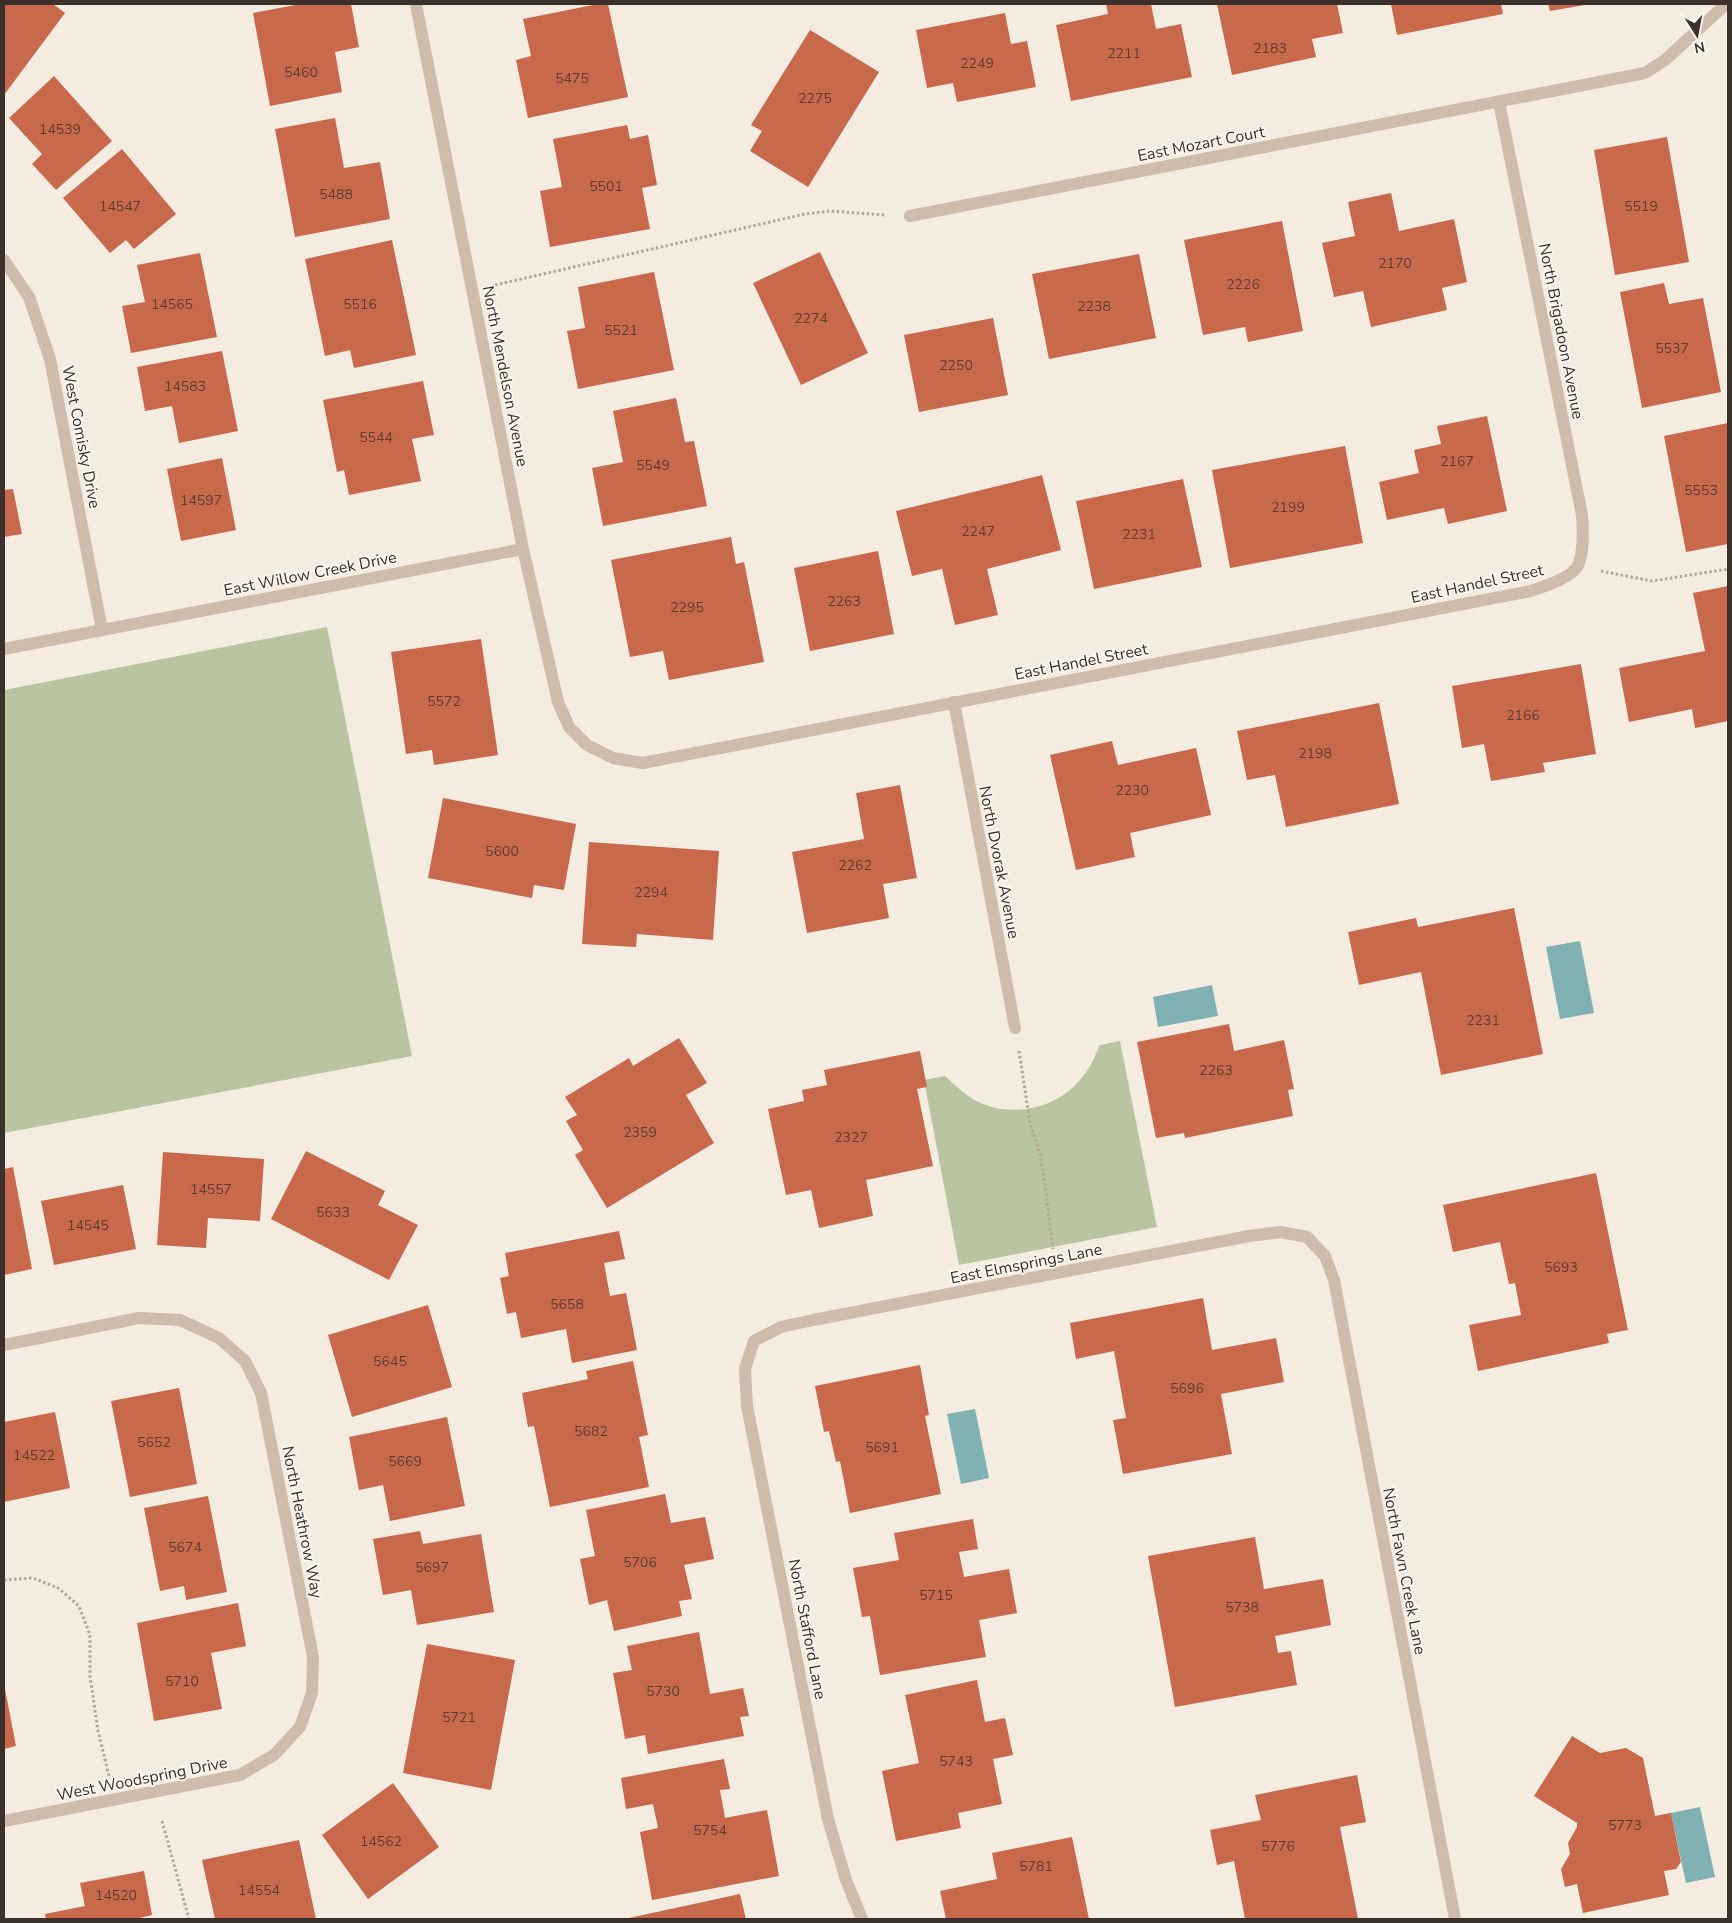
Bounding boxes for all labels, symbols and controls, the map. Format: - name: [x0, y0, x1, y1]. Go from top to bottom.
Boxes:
- north arrow: [1672, 10, 1722, 60]
- text: N: [1692, 37, 1706, 58]
- house number: 2183: [1253, 39, 1287, 58]
- house number: 2211: [1107, 44, 1141, 63]
- house number: 2249: [960, 54, 994, 73]
- house number: 5460: [284, 63, 318, 82]
- house number: 5475: [555, 69, 589, 88]
- house number: 2275: [798, 89, 832, 108]
- house number: 14539: [39, 120, 81, 139]
- street label: East Mozart Court: [1136, 121, 1267, 167]
- house number: 5501: [589, 177, 623, 196]
- house number: 5488: [319, 185, 353, 204]
- house number: 14547: [99, 197, 141, 216]
- house number: 5519: [1624, 197, 1658, 216]
- street label: North Brigadoon Avenue: [1533, 241, 1589, 421]
- house number: 2170: [1378, 254, 1412, 273]
- house number: 2226: [1226, 275, 1260, 294]
- street label: North Mendelson Avenue: [477, 284, 533, 468]
- house number: 14565: [151, 295, 193, 314]
- house number: 5516: [343, 295, 377, 314]
- house number: 2238: [1077, 297, 1111, 316]
- house number: 2274: [794, 309, 828, 328]
- house number: 5521: [604, 321, 638, 340]
- house number: 5537: [1655, 339, 1689, 358]
- house number: 2250: [939, 356, 973, 375]
- street label: West Comisky Drive: [56, 364, 106, 510]
- house number: 14583: [164, 377, 206, 396]
- house number: 5544: [359, 428, 393, 447]
- house number: 2167: [1440, 452, 1474, 471]
- house number: 5549: [636, 456, 670, 475]
- house number: 5553: [1684, 481, 1718, 500]
- house number: 14597: [180, 491, 222, 510]
- house number: 2199: [1271, 498, 1305, 517]
- house number: 2247: [961, 522, 995, 541]
- house number: 2231: [1122, 525, 1156, 544]
- street label: East Willow Creek Drive: [222, 546, 398, 602]
- street label: East Handel Street: [1409, 559, 1546, 609]
- house number: 2263: [827, 592, 861, 611]
- house number: 2295: [670, 598, 704, 617]
- street label: East Handel Street: [1013, 638, 1150, 686]
- house number: 5572: [427, 692, 461, 711]
- house number: 2166: [1506, 706, 1540, 725]
- house number: 2198: [1298, 744, 1332, 763]
- house number: 2230: [1115, 781, 1149, 800]
- street label: North Dvorak Avenue: [973, 784, 1025, 941]
- house number: 5600: [485, 842, 519, 861]
- house number: 2262: [838, 856, 872, 875]
- house number: 2294: [634, 883, 668, 902]
- house number: 2231: [1466, 1011, 1500, 1030]
- house number: 2263: [1199, 1061, 1233, 1080]
- house number: 2359: [623, 1123, 657, 1142]
- house number: 2327: [834, 1128, 868, 1147]
- house number: 14557: [190, 1180, 232, 1199]
- house number: 5633: [316, 1203, 350, 1222]
- house number: 14545: [67, 1216, 109, 1235]
- street label: East Elmsprings Lane: [948, 1238, 1104, 1289]
- house number: 5693: [1544, 1258, 1578, 1277]
- house number: 5658: [550, 1295, 584, 1314]
- house number: 5645: [373, 1352, 407, 1371]
- house number: 5696: [1170, 1379, 1204, 1398]
- house number: 5682: [574, 1422, 608, 1441]
- house number: 5652: [137, 1433, 171, 1452]
- house number: 5691: [865, 1438, 899, 1457]
- street label: North Heathrow Way: [276, 1444, 328, 1601]
- house number: 14522: [13, 1446, 55, 1465]
- house number: 5669: [388, 1452, 422, 1471]
- street label: North Fawn Creek Lane: [1377, 1486, 1431, 1656]
- house number: 5674: [168, 1538, 202, 1557]
- house number: 5706: [623, 1553, 657, 1572]
- street label: North Stafford Lane: [783, 1557, 831, 1701]
- house number: 5697: [415, 1558, 449, 1577]
- house number: 5715: [919, 1586, 953, 1605]
- house number: 5738: [1225, 1598, 1259, 1617]
- house number: 5710: [165, 1672, 199, 1691]
- house number: 5730: [646, 1682, 680, 1701]
- house number: 5721: [442, 1708, 476, 1727]
- street label: West Woodspring Drive: [55, 1752, 229, 1806]
- house number: 5743: [939, 1752, 973, 1771]
- house number: 5773: [1608, 1816, 1642, 1835]
- house number: 5754: [693, 1821, 727, 1840]
- house number: 14562: [360, 1832, 402, 1851]
- house number: 5776: [1261, 1837, 1295, 1856]
- house number: 5781: [1019, 1857, 1053, 1876]
- house number: 14554: [238, 1881, 280, 1900]
- house number: 14520: [95, 1886, 137, 1905]

